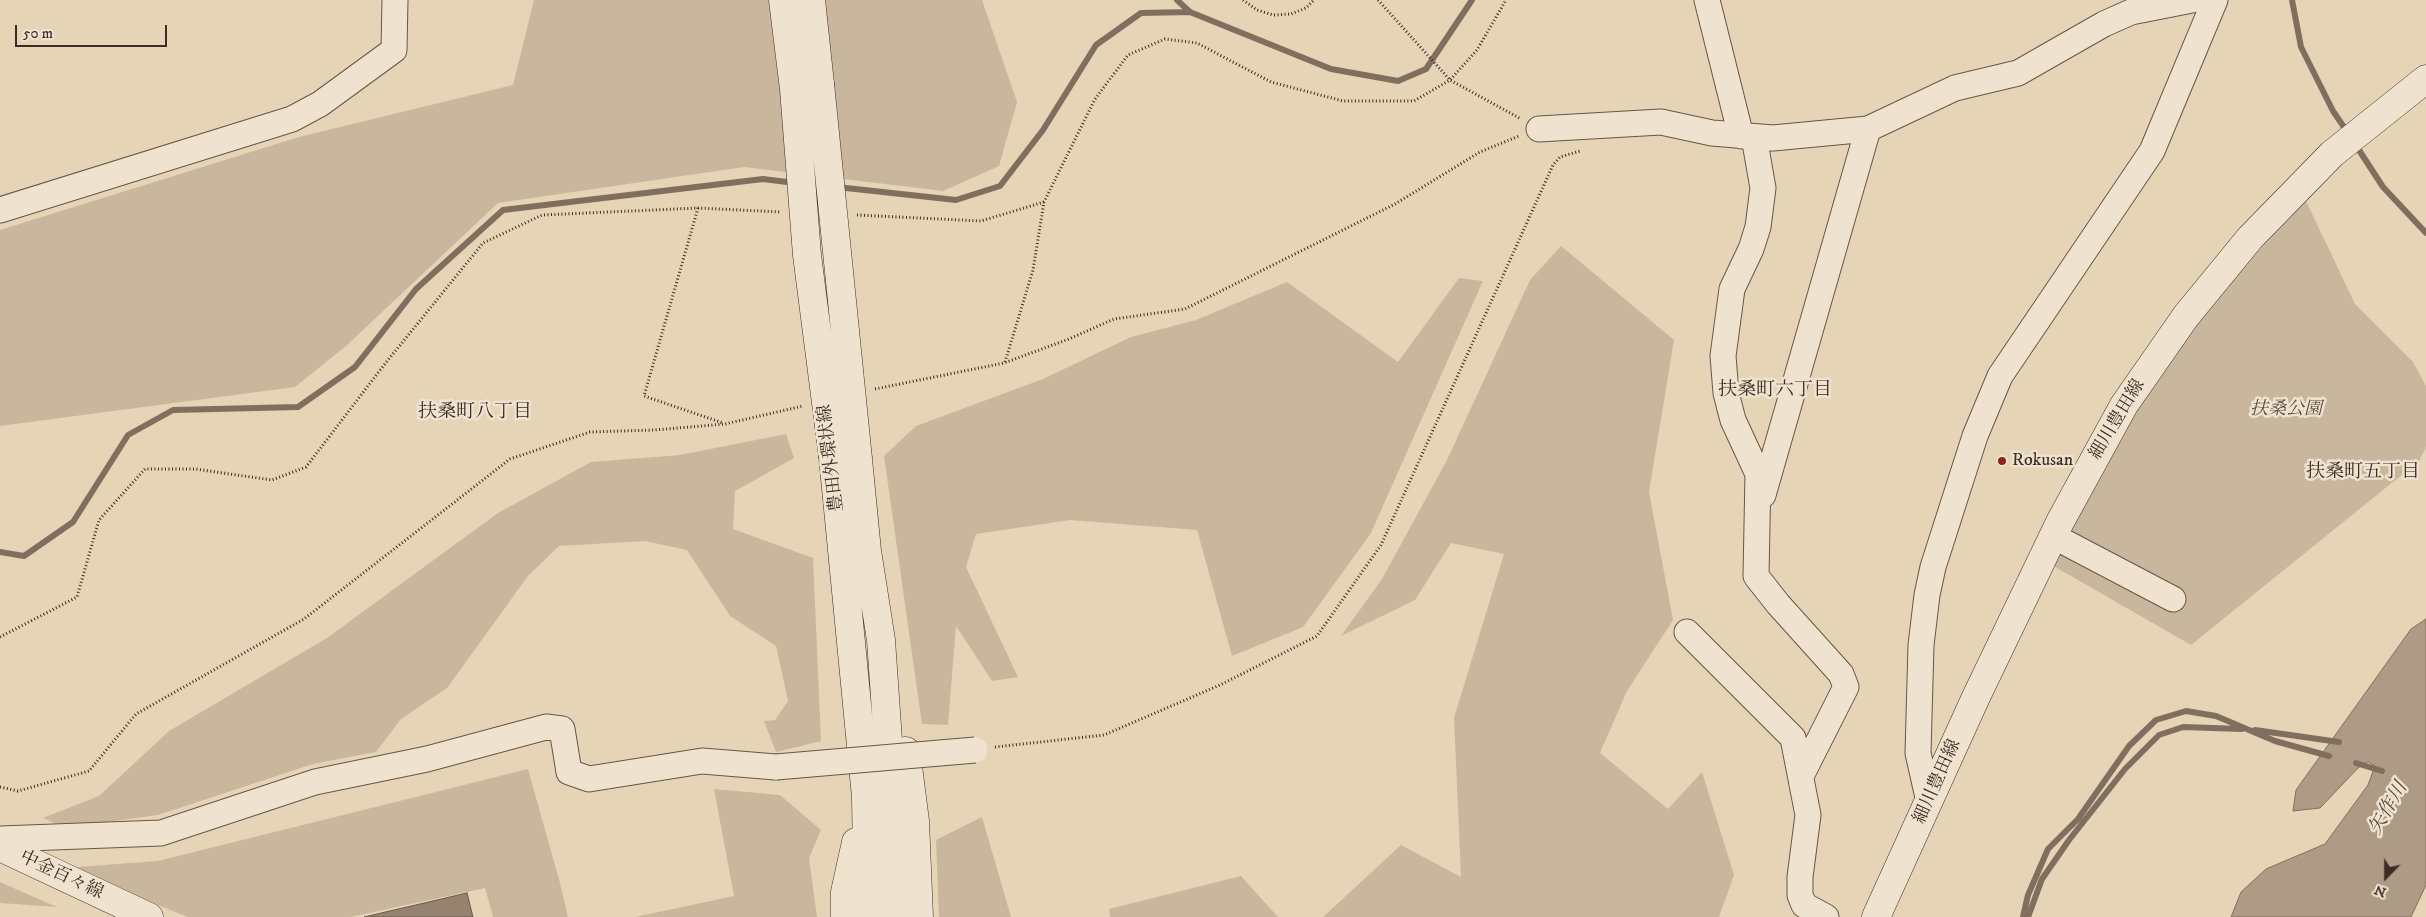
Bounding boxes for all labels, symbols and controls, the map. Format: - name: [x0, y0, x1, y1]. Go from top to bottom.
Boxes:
- scale bar: [18, 15, 170, 47]
- text: 50 m: [23, 24, 53, 43]
- street label: 細川豊田線: [2086, 376, 2150, 464]
- district label: 扶桑町六丁目: [1718, 380, 1832, 402]
- park label: 扶桑公園: [2250, 399, 2322, 421]
- district label: 扶桑町八丁目: [418, 402, 532, 424]
- street label: 豊田外環状線: [815, 403, 849, 513]
- place label: Rokusan: [2012, 450, 2073, 472]
- marker: Rokusan: [1996, 455, 2008, 467]
- district label: 扶桑町五丁目: [2306, 462, 2420, 484]
- street label: 細川豊田線: [1910, 736, 1966, 828]
- water label: 矢作川: [2365, 779, 2413, 839]
- street label: 中金百々線: [16, 847, 106, 905]
- north arrow: [2361, 852, 2411, 902]
- text: N: [2372, 880, 2389, 901]

